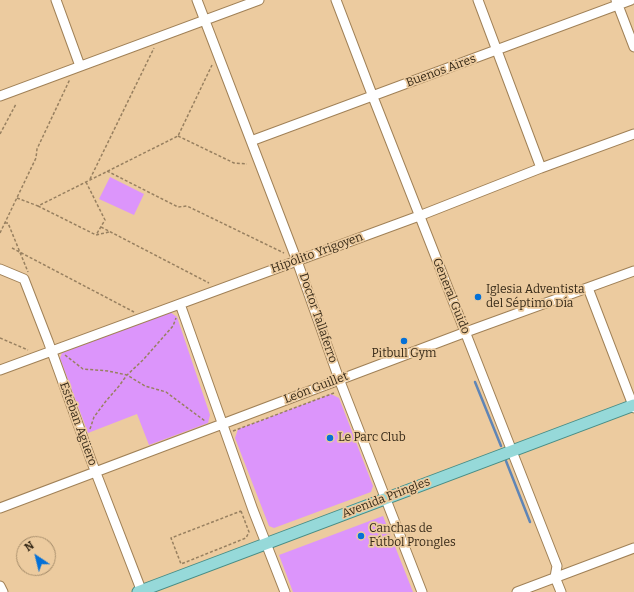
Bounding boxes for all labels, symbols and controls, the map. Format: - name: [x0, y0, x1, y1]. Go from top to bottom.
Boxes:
- street label: Buenos Aires: [404, 52, 478, 90]
- street label: Hipólito Yrigoyen: [269, 230, 365, 276]
- street label: General Guido: [429, 256, 473, 336]
- street label: Doctor Tallaferro: [296, 271, 340, 365]
- place label: Iglesia Adventista del Séptimo Día: [486, 283, 585, 311]
- marker: Iglesia Adventista del Séptimo Día: [473, 292, 483, 302]
- marker: Pitbull Gym: [399, 336, 409, 346]
- place label: Pitbull Gym: [372, 347, 436, 361]
- street label: León Guillet: [282, 369, 350, 407]
- street label: Esteban Agüero: [56, 380, 100, 468]
- place label: Le Parc Club: [338, 431, 406, 445]
- marker: Le Parc Club: [325, 433, 335, 443]
- street label: Avenida Pringles: [340, 475, 432, 521]
- place label: Canchas de Fútbol Prongles: [369, 522, 456, 550]
- marker: Canchas de Fútbol Prongles: [356, 531, 366, 541]
- north arrow: [16, 536, 56, 576]
- text: N: [22, 539, 37, 554]

